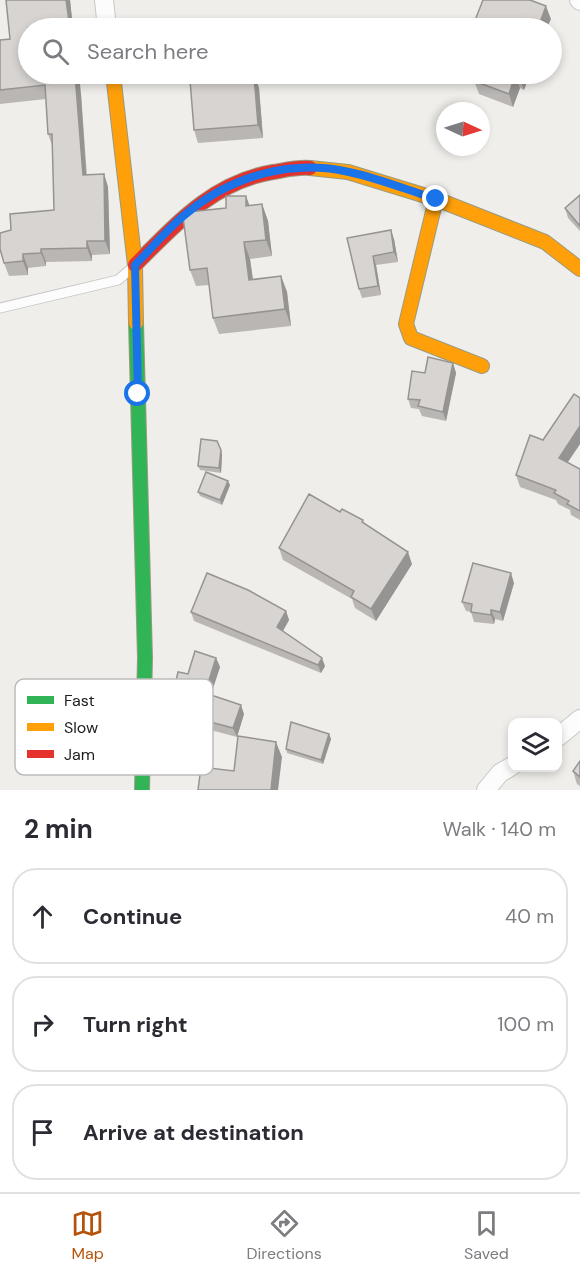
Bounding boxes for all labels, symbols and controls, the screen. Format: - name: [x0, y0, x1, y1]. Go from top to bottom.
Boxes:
- search box: [18, 18, 562, 84]
- icon: search: [39, 35, 72, 68]
- text: Search here: [87, 37, 208, 66]
- north arrow: [436, 102, 490, 156]
- route end: [422, 185, 448, 211]
- route start: [124, 380, 150, 406]
- legend: [15, 679, 213, 775]
- text: Fast: [64, 690, 95, 711]
- text: Slow: [64, 717, 98, 738]
- map controls: [508, 718, 562, 772]
- button: layers: [508, 718, 562, 772]
- text: Jam: [64, 744, 95, 765]
- text: 2 min: [24, 812, 93, 846]
- text: Walk · 140 m: [442, 816, 556, 842]
- icon: ahead: [26, 900, 59, 933]
- text: Continue: [83, 902, 182, 931]
- text: 40 m: [505, 903, 554, 929]
- icon: right: [26, 1008, 59, 1041]
- text: Turn right: [83, 1010, 188, 1039]
- text: 100 m: [497, 1011, 554, 1037]
- icon: arrive: [26, 1116, 59, 1149]
- text: Arrive at destination: [83, 1118, 304, 1147]
- tab: Map: [71, 1207, 104, 1264]
- tab: Directions: [246, 1207, 322, 1264]
- tab: Saved: [464, 1207, 509, 1264]

